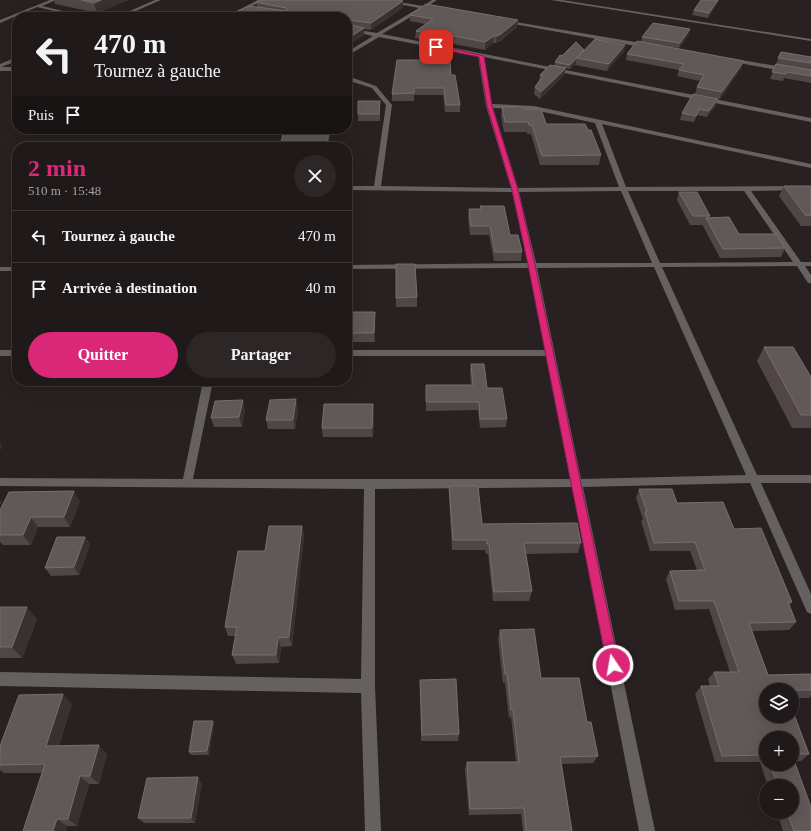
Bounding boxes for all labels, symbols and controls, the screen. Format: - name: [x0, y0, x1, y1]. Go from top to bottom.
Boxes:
- icon: left: [28, 28, 80, 80]
- text: 470 m: [94, 28, 166, 59]
- pin: [419, 30, 453, 64]
- icon: arrive: [425, 36, 447, 58]
- text: Tournez à gauche: [94, 61, 221, 81]
- icon: arrive: [62, 104, 84, 126]
- text: Puis: [28, 107, 54, 123]
- text: 2 min: [28, 155, 86, 181]
- button: close: [294, 155, 336, 197]
- text: 510 m · 15:48: [28, 183, 101, 198]
- icon: left: [28, 226, 50, 248]
- text: Tournez à gauche: [62, 228, 175, 244]
- text: 470 m: [298, 228, 336, 244]
- icon: arrive: [28, 278, 50, 300]
- text: Arrivée à destination: [62, 280, 197, 296]
- text: 40 m: [306, 280, 336, 296]
- button: Quitter: [28, 332, 178, 378]
- button: Partager: [186, 332, 336, 378]
- position arrow: [592, 644, 634, 686]
- map controls: [759, 683, 799, 819]
- button: layers: [759, 683, 799, 723]
- button: +: [759, 731, 799, 771]
- button: −: [759, 779, 799, 819]

